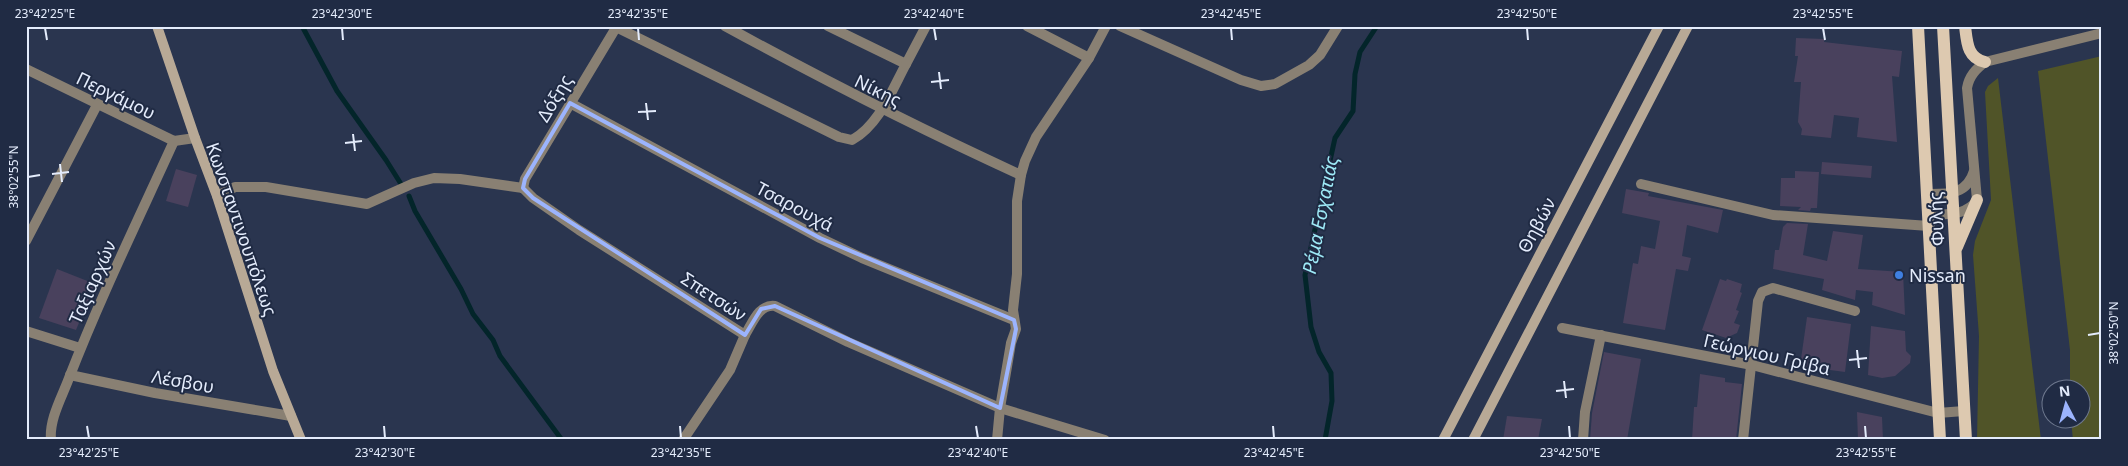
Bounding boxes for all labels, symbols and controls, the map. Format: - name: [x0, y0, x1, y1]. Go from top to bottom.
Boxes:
- text: 23°42'25"E: [15, 5, 75, 22]
- text: 23°42'30"E: [312, 5, 372, 22]
- text: 23°42'35"E: [608, 5, 668, 22]
- text: 23°42'40"E: [904, 5, 964, 22]
- text: 23°42'45"E: [1201, 5, 1261, 22]
- text: 23°42'50"E: [1497, 5, 1557, 22]
- text: 23°42'55"E: [1793, 5, 1853, 22]
- street label: Περγάμου: [72, 66, 160, 124]
- street label: Νίκης: [851, 68, 905, 112]
- street label: Δόξης: [531, 70, 578, 126]
- street label: Κωνσταντινουπόλεως: [201, 139, 283, 319]
- text: 38°02'55"N: [5, 145, 22, 209]
- water label: Ρέμα Εσχατιάς: [1296, 154, 1344, 276]
- street label: Τσαρουχά: [752, 176, 838, 236]
- street label: Φυλής: [1923, 191, 1949, 247]
- street label: Θηβών: [1511, 193, 1561, 257]
- street label: Ταξιαρχών: [63, 236, 121, 328]
- place label: Nissan: [1909, 263, 1966, 287]
- street label: Σπετσών: [677, 266, 751, 326]
- marker: Nissan: [1893, 269, 1905, 281]
- text: 38°02'50"N: [2105, 301, 2122, 365]
- street label: Γεώργιου Γρίβα: [1701, 328, 1833, 380]
- street label: Λέσβου: [150, 364, 216, 398]
- north arrow: [2040, 378, 2090, 428]
- text: N: [2058, 381, 2071, 401]
- text: 23°42'25"E: [59, 444, 119, 461]
- text: 23°42'30"E: [355, 444, 415, 461]
- text: 23°42'35"E: [651, 444, 711, 461]
- text: 23°42'40"E: [948, 444, 1008, 461]
- text: 23°42'45"E: [1244, 444, 1304, 461]
- text: 23°42'50"E: [1540, 444, 1600, 461]
- text: 23°42'55"E: [1836, 444, 1896, 461]

